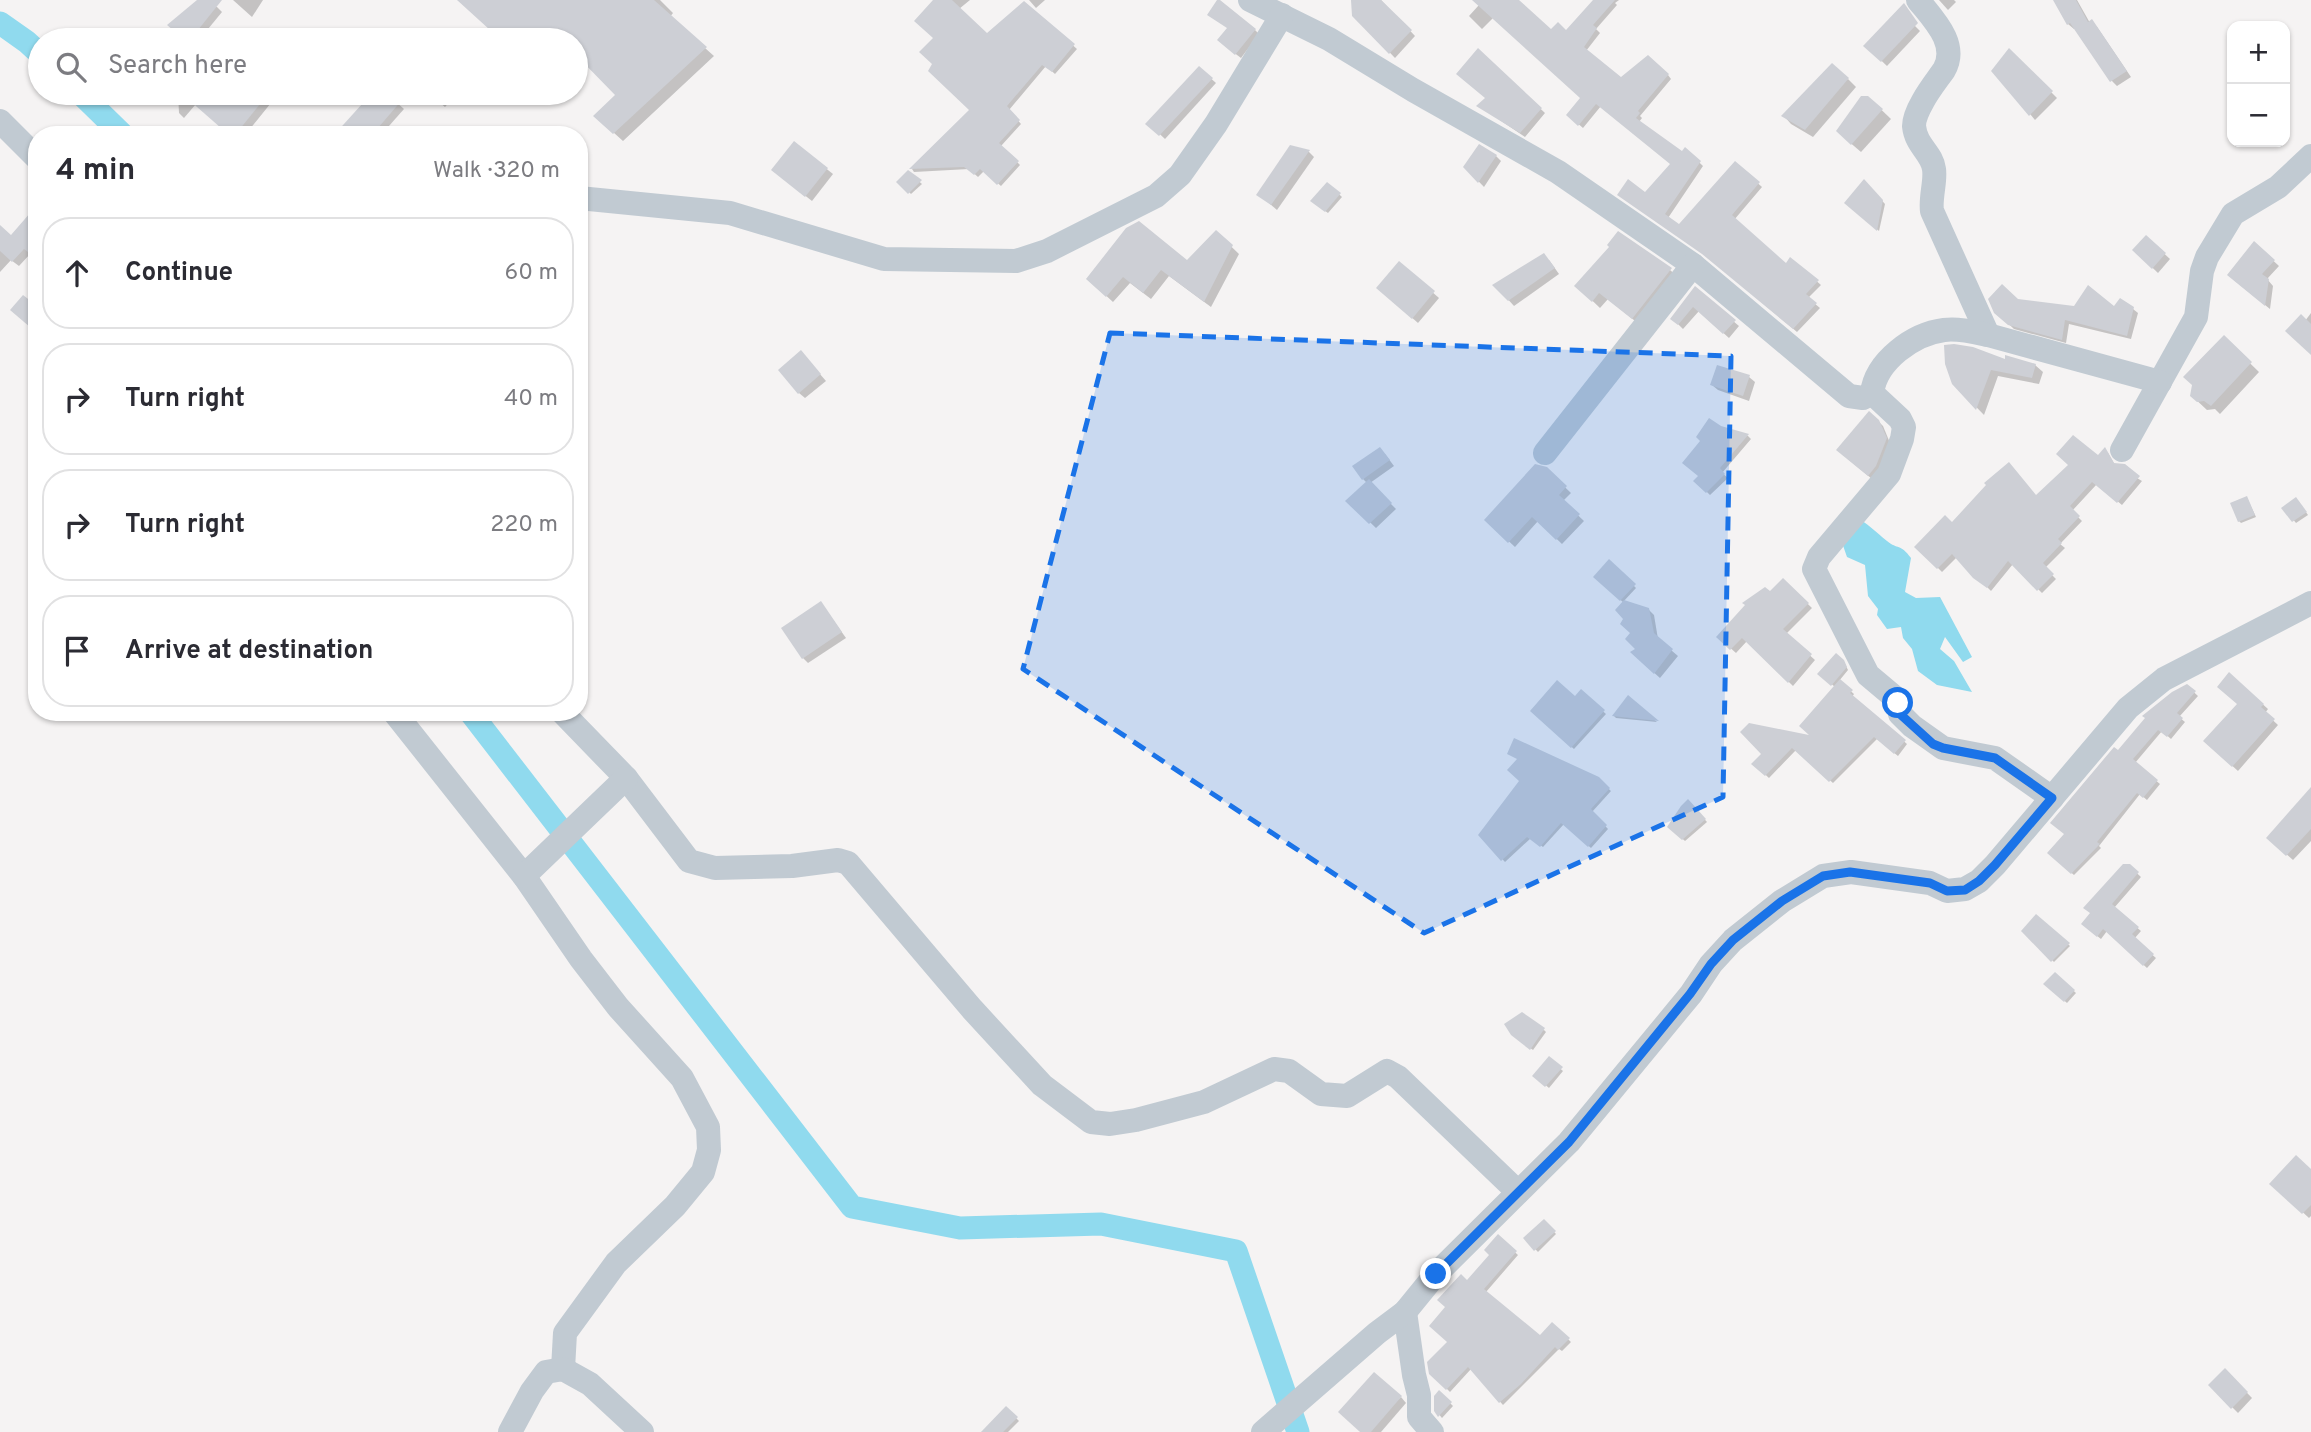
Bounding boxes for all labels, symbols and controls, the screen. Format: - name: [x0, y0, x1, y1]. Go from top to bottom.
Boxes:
- map controls: [2227, 21, 2290, 147]
- button: +: [2227, 21, 2290, 84]
- search box: [28, 28, 588, 105]
- icon: search: [52, 48, 90, 86]
- text: Search here: [108, 50, 247, 83]
- button: −: [2227, 84, 2290, 147]
- text: 4 min: [56, 153, 135, 190]
- text: Walk · 320 m: [433, 157, 560, 186]
- icon: ahead: [58, 254, 96, 292]
- text: Continue: [125, 257, 233, 290]
- text: 60 m: [505, 259, 558, 288]
- icon: right: [58, 380, 96, 418]
- text: Turn right: [125, 383, 245, 416]
- text: 40 m: [504, 385, 558, 414]
- icon: right: [58, 506, 96, 544]
- text: Turn right: [125, 509, 245, 542]
- text: 220 m: [490, 511, 558, 540]
- icon: arrive: [58, 632, 96, 670]
- text: Arrive at destination: [125, 635, 373, 668]
- route start: [1882, 687, 1913, 718]
- route end: [1420, 1258, 1451, 1289]

